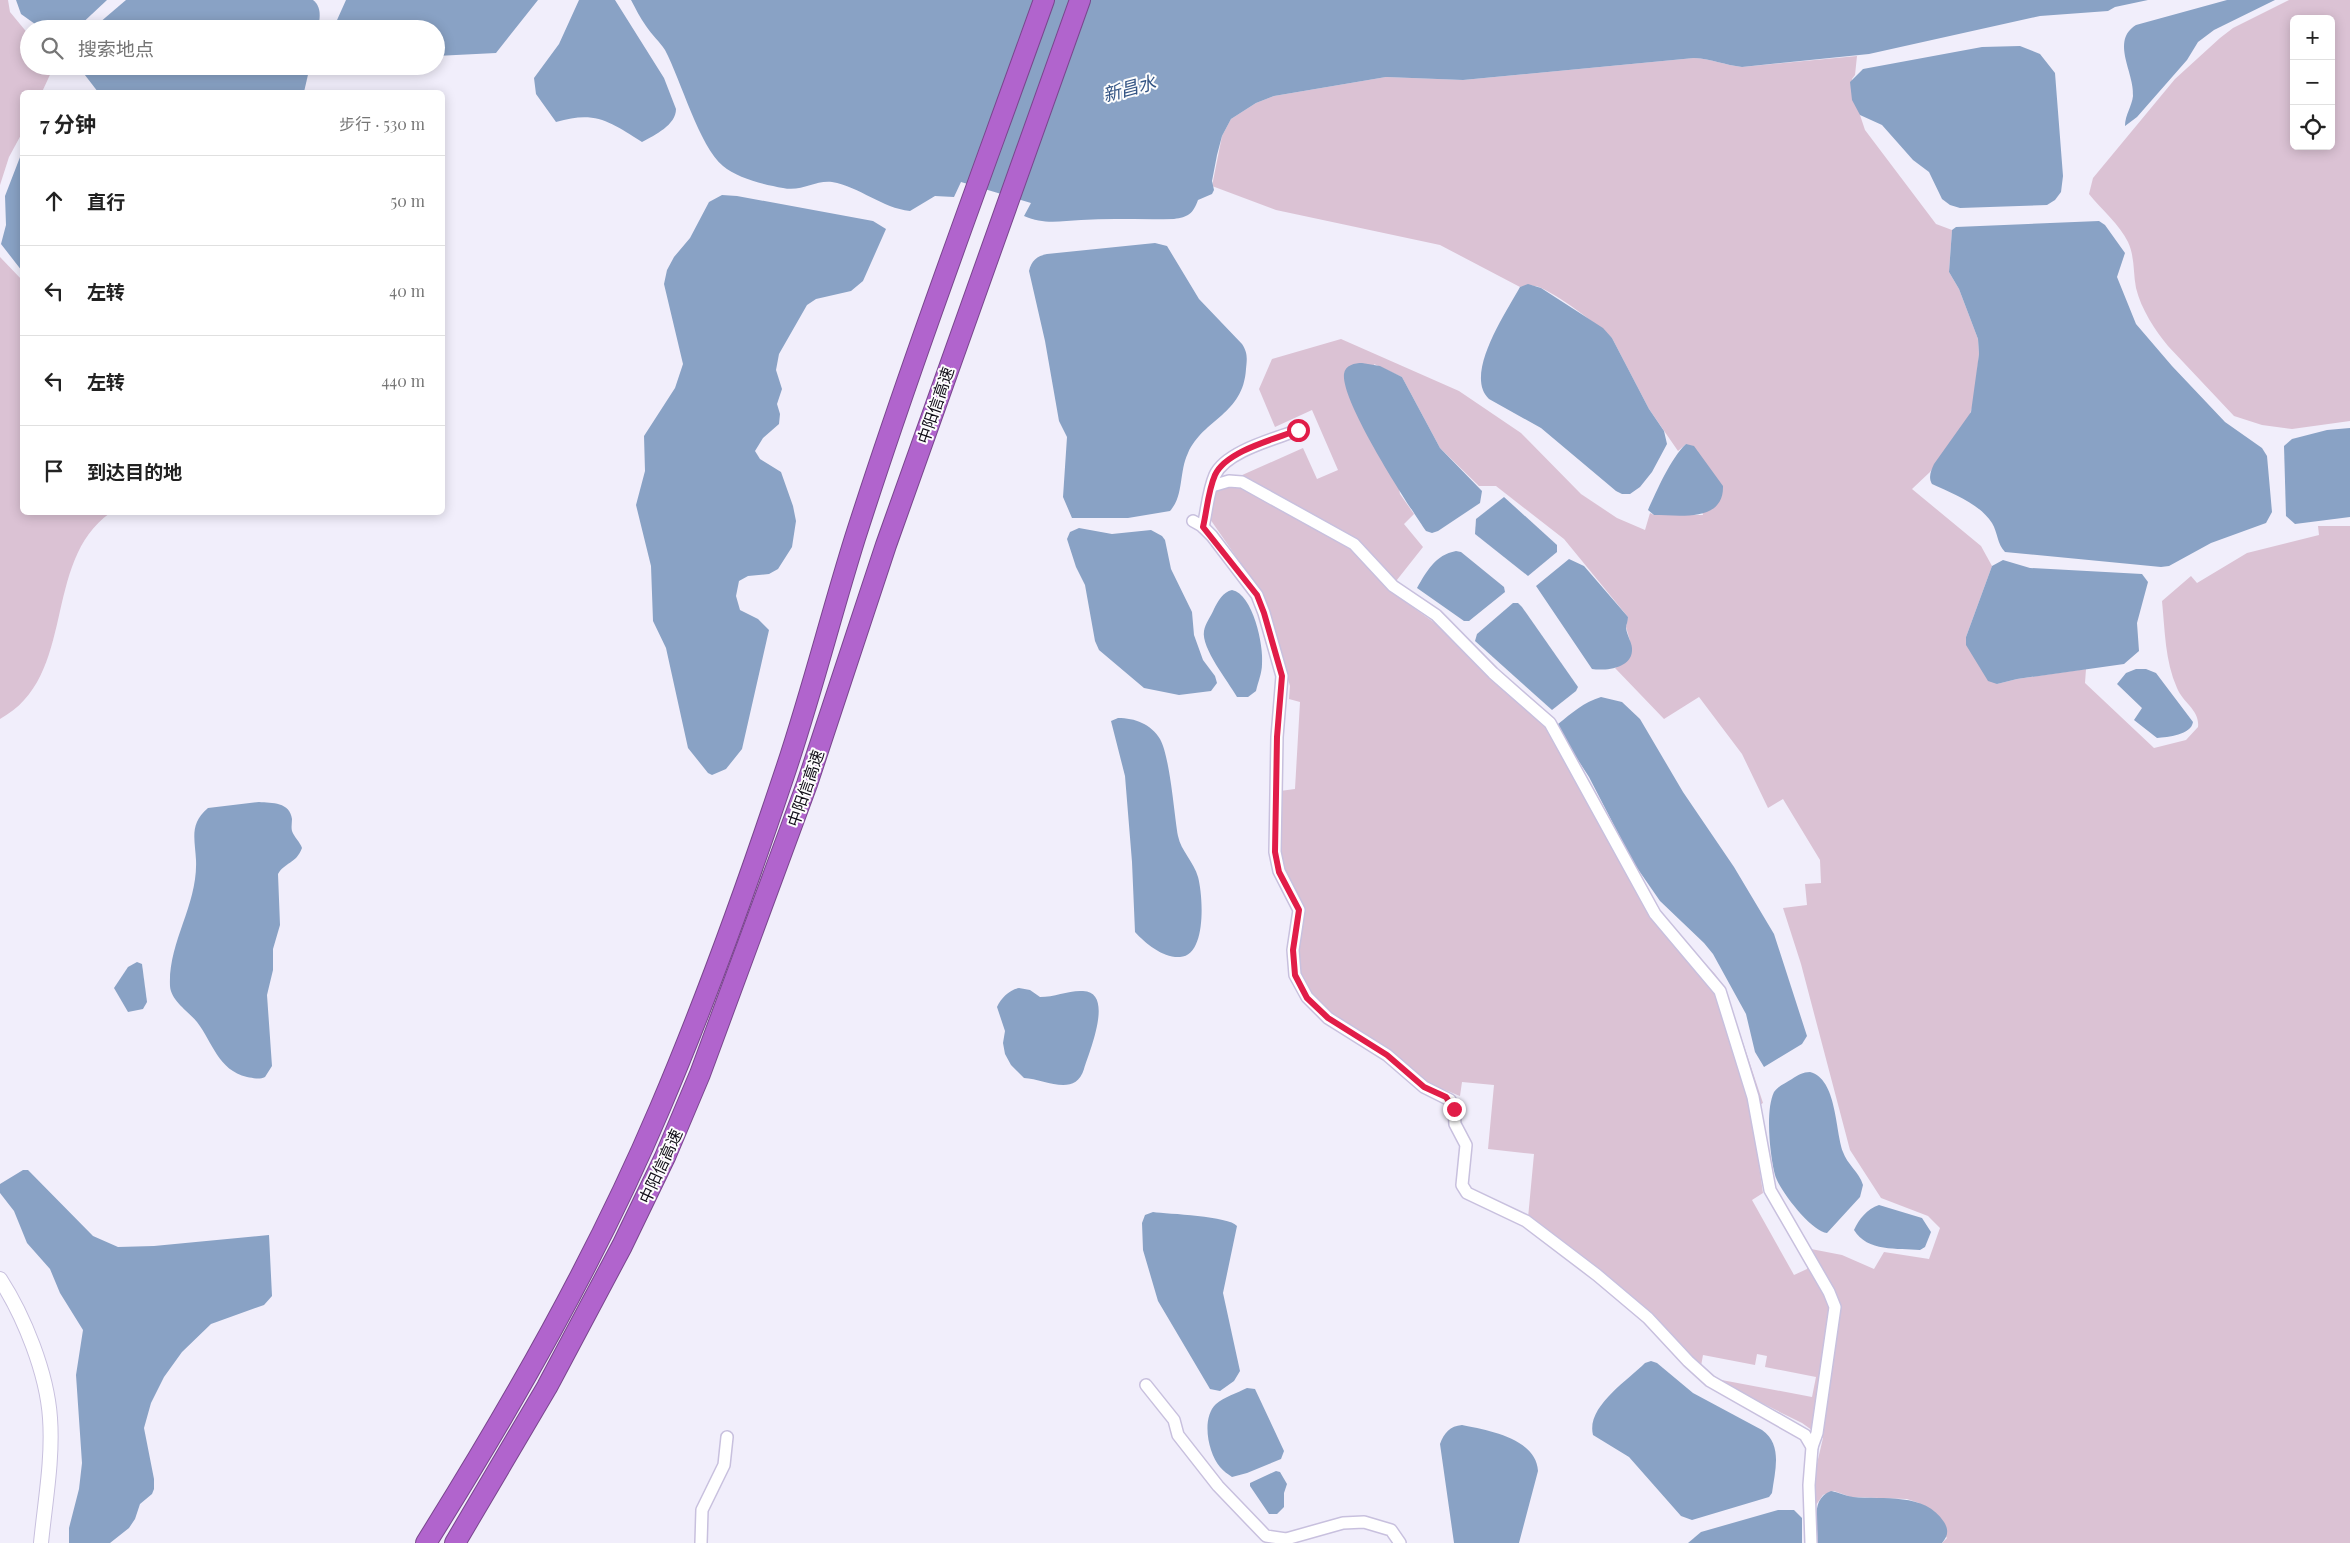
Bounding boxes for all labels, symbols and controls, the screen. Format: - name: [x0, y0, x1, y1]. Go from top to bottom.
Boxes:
- map controls: [2290, 15, 2335, 150]
- button: +: [2290, 15, 2335, 60]
- search box: [20, 20, 445, 75]
- icon: search: [38, 34, 66, 62]
- text: 搜索地点: [78, 35, 154, 61]
- button: −: [2290, 60, 2335, 105]
- water label: 新昌水: [1100, 69, 1159, 107]
- button: locate: [2290, 105, 2335, 150]
- text: 7 分钟: [40, 109, 96, 137]
- text: 步行 · 530 m: [339, 113, 425, 134]
- icon: ahead: [40, 187, 68, 215]
- text: 直行: [87, 188, 125, 214]
- text: 50 m: [391, 190, 425, 211]
- icon: left: [40, 277, 68, 305]
- text: 左转: [87, 278, 125, 304]
- text: 40 m: [389, 280, 425, 301]
- street label: 中阳信高速: [912, 364, 958, 446]
- icon: left: [40, 367, 68, 395]
- text: 左转: [87, 368, 125, 394]
- text: 440 m: [381, 370, 425, 391]
- route start: [1287, 419, 1310, 442]
- icon: arrive: [40, 457, 68, 485]
- text: 到达目的地: [87, 458, 182, 484]
- street label: 中阳信高速: [782, 747, 828, 829]
- route end: [1443, 1098, 1466, 1121]
- street label: 中阳信高速: [634, 1125, 686, 1207]

